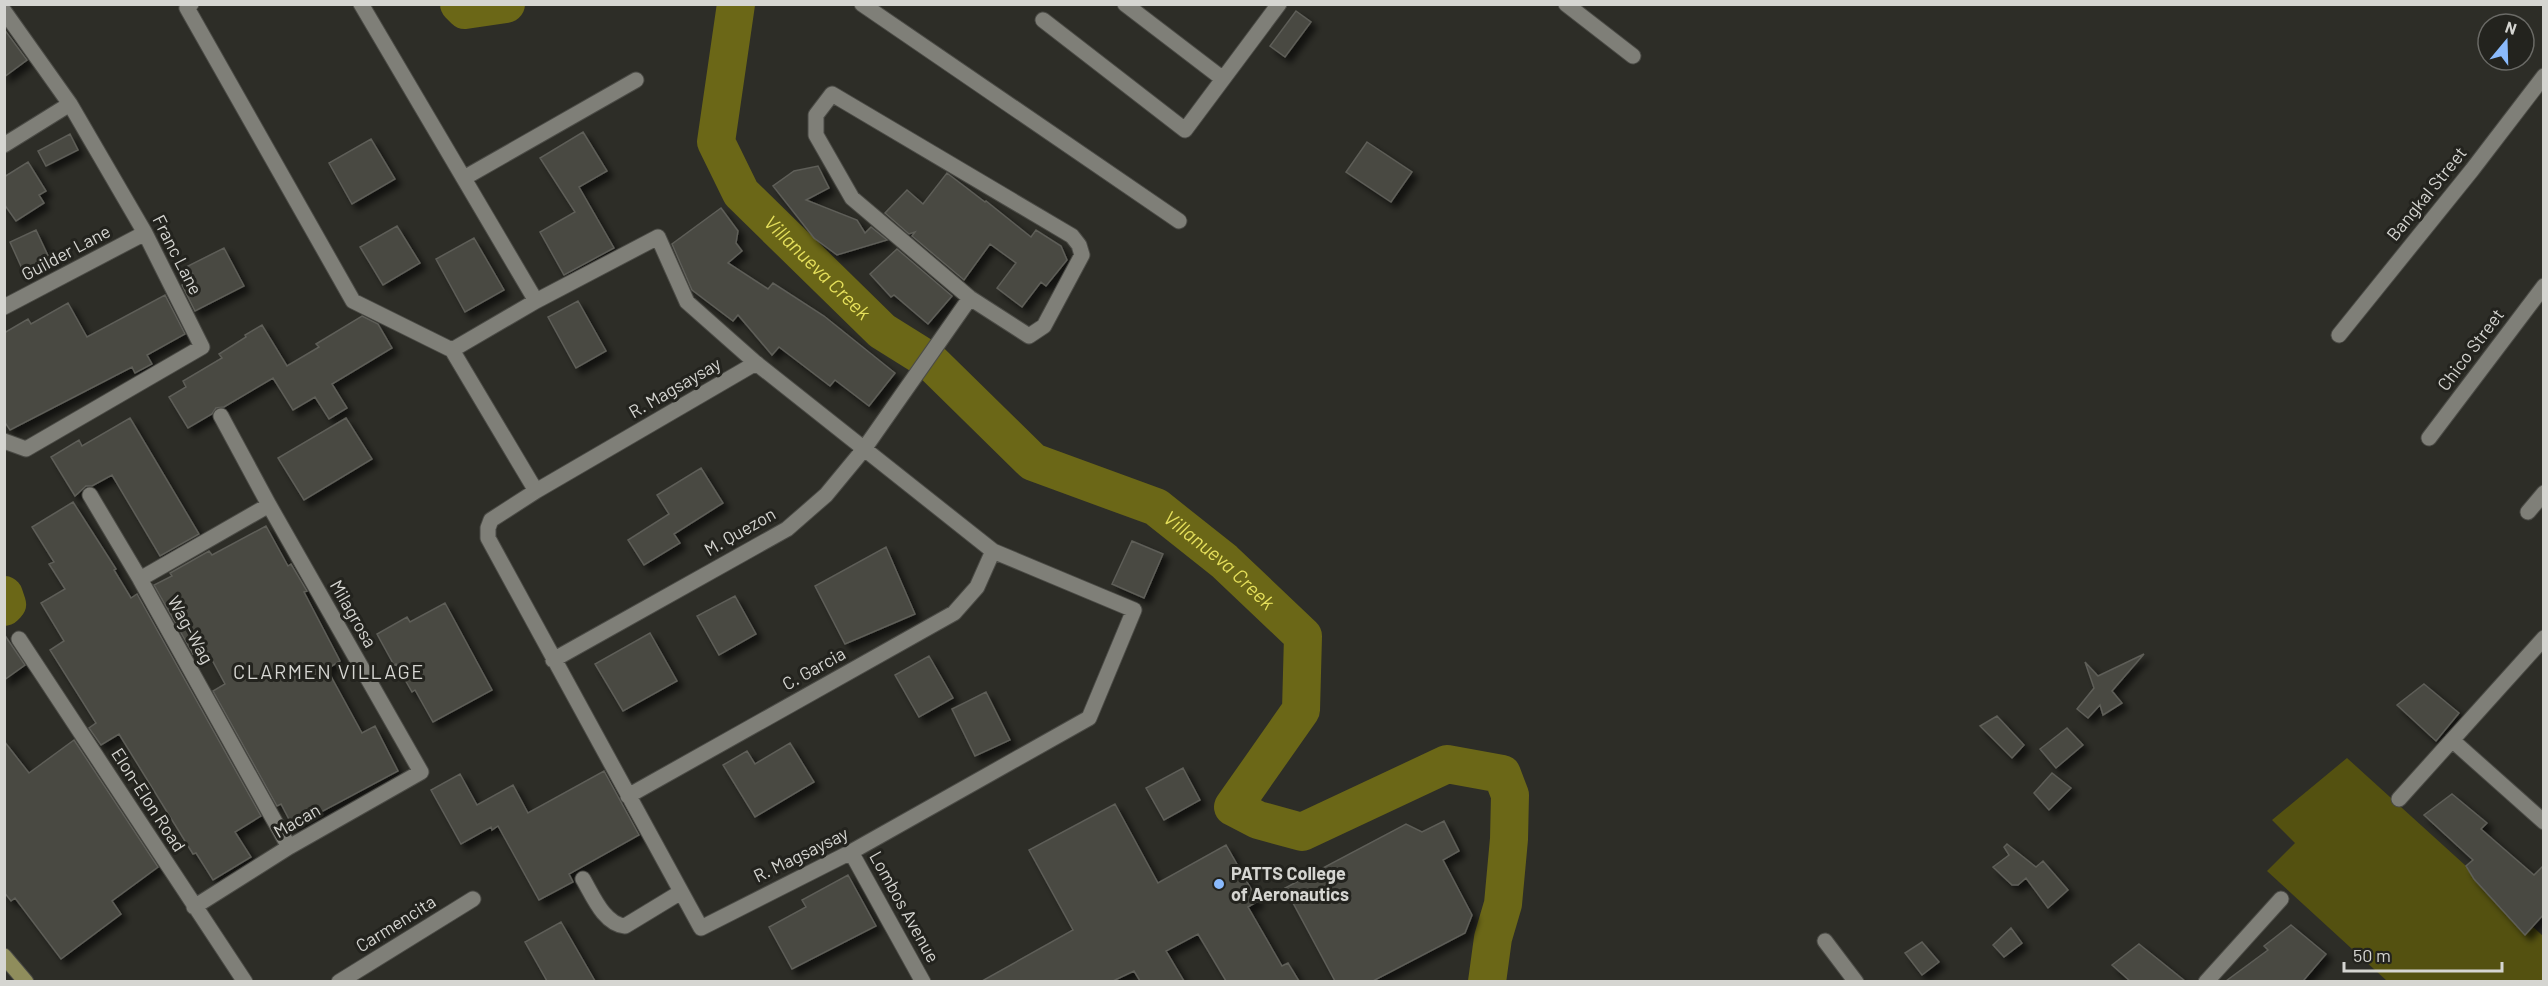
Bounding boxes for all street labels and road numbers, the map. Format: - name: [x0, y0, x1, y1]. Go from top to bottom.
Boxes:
- street label: Bangkal Street: [2382, 142, 2471, 245]
- street label: Franc Lane: [148, 211, 207, 298]
- street label: Guilder Lane: [17, 219, 114, 285]
- street label: Chico Street: [2432, 304, 2508, 395]
- street label: R. Magsaysay: [625, 352, 724, 422]
- street label: M. Quezon: [700, 502, 779, 560]
- street label: Milagrosa: [326, 576, 382, 651]
- street label: Wag-Wag: [163, 592, 219, 667]
- street label: C. Garcia: [778, 642, 849, 695]
- street label: Elon-Elon Road: [107, 743, 191, 856]
- street label: Macan: [269, 798, 324, 842]
- street label: R. Magsaysay: [750, 822, 852, 887]
- street label: Lombos Avenue: [865, 847, 945, 966]
- street label: Carmencita: [351, 890, 440, 956]

